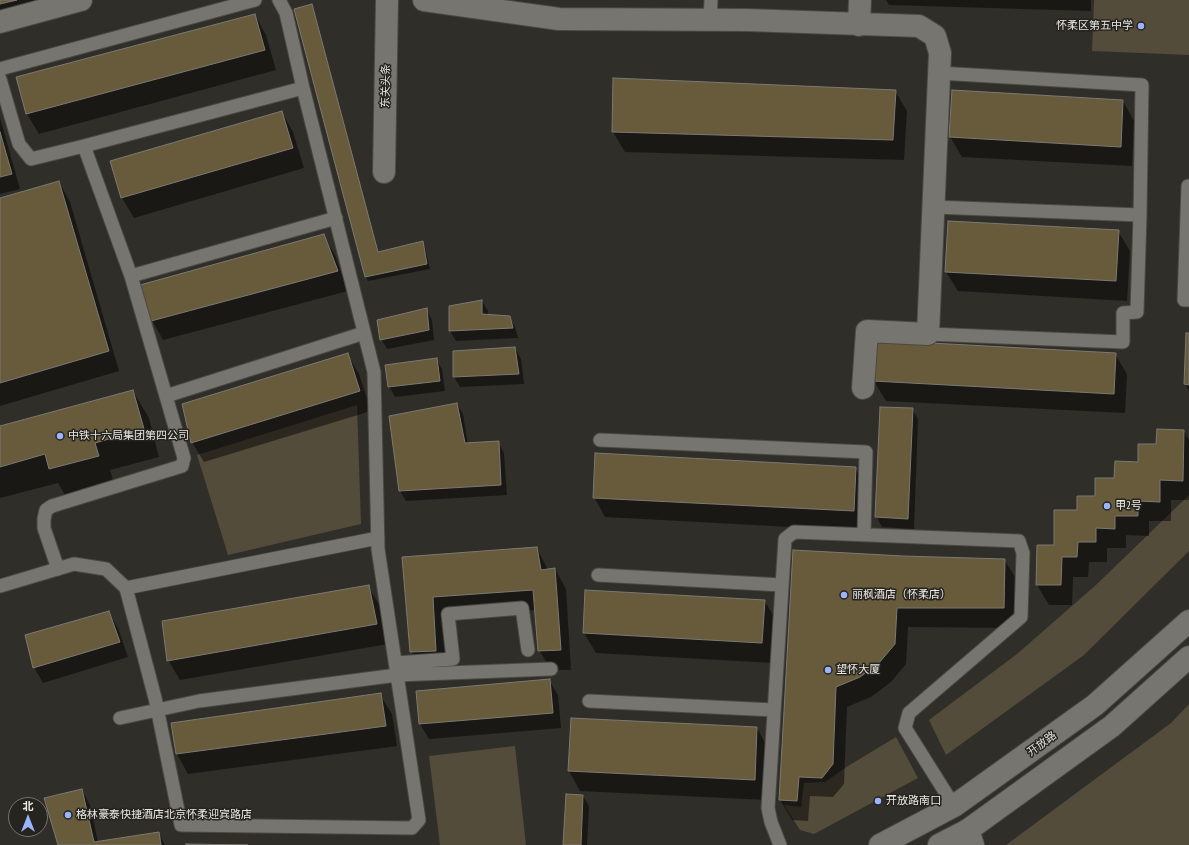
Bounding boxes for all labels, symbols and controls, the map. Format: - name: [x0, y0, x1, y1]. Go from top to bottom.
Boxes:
- place label: 怀柔区第五中学: [1056, 19, 1133, 33]
- marker: 怀柔区第五中学: [1136, 21, 1146, 31]
- street label: 东关头条: [379, 64, 393, 108]
- place label: 中铁十六局集团第四公司: [68, 429, 189, 443]
- marker: 中铁十六局集团第四公司: [55, 431, 65, 441]
- place label: 甲2号: [1115, 499, 1142, 513]
- marker: 甲2号: [1102, 501, 1112, 511]
- place label: 丽枫酒店（怀柔店）: [852, 588, 951, 602]
- marker: 丽枫酒店（怀柔店）: [839, 590, 849, 600]
- place label: 望怀大厦: [836, 663, 880, 677]
- marker: 望怀大厦: [823, 665, 833, 675]
- street label: 开放路: [1025, 729, 1059, 759]
- place label: 开放路南口: [886, 794, 941, 808]
- marker: 开放路南口: [873, 796, 883, 806]
- north arrow: [8, 797, 48, 837]
- text: 北: [23, 799, 34, 813]
- place label: 格林豪泰快捷酒店北京怀柔迎宾路店: [76, 808, 252, 822]
- marker: 格林豪泰快捷酒店北京怀柔迎宾路店: [63, 810, 73, 820]

